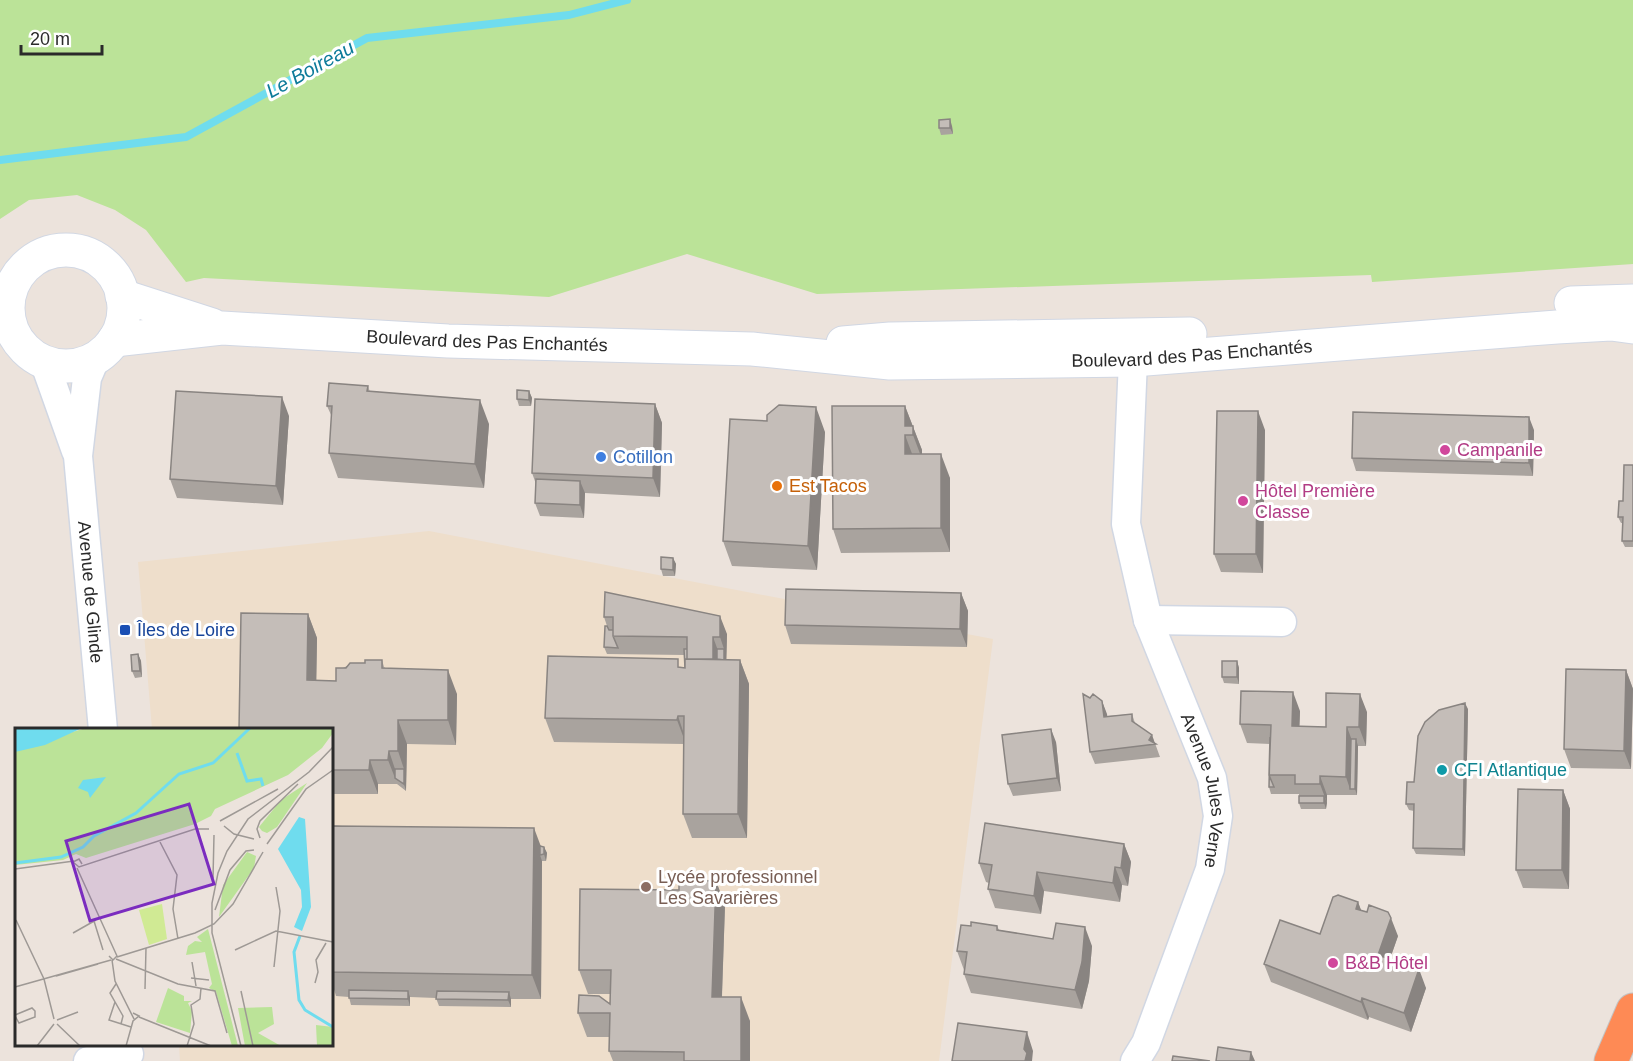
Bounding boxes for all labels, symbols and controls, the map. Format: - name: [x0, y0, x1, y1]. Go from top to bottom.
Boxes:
- scale bar: [21, 18, 102, 56]
- text: 20 m: [30, 29, 70, 49]
- water label: Le Boireau: [262, 36, 358, 102]
- street label: Boulevard des Pas Enchantés: [366, 326, 608, 355]
- street label: Boulevard des Pas Enchantés: [1071, 336, 1313, 371]
- place label: Campanile: [1457, 440, 1543, 460]
- marker: Campanile: [1438, 443, 1452, 457]
- place label: Cotillon: [613, 447, 673, 467]
- marker: Cotillon: [594, 450, 608, 464]
- place label: Est Tacos: [789, 476, 867, 496]
- marker: Est Tacos: [770, 479, 784, 493]
- place label: Hôtel Première Classe: [1255, 481, 1375, 522]
- marker: Hôtel Première Classe: [1236, 494, 1250, 508]
- street label: Avenue de Glinde: [74, 520, 107, 664]
- place label: Îles de Loire: [136, 620, 235, 640]
- marker: Îles de Loire: [118, 623, 132, 637]
- street label: Avenue Jules Verne: [1177, 710, 1228, 869]
- inset map: [15, 728, 333, 1046]
- place label: CFI Atlantique: [1454, 760, 1567, 780]
- marker: CFI Atlantique: [1435, 763, 1449, 777]
- place label: Lycée professionnel Les Savarières: [658, 867, 817, 908]
- marker: Lycée professionnel Les Savarières: [639, 880, 653, 894]
- place label: B&B Hôtel: [1345, 953, 1428, 973]
- marker: B&B Hôtel: [1326, 956, 1340, 970]

